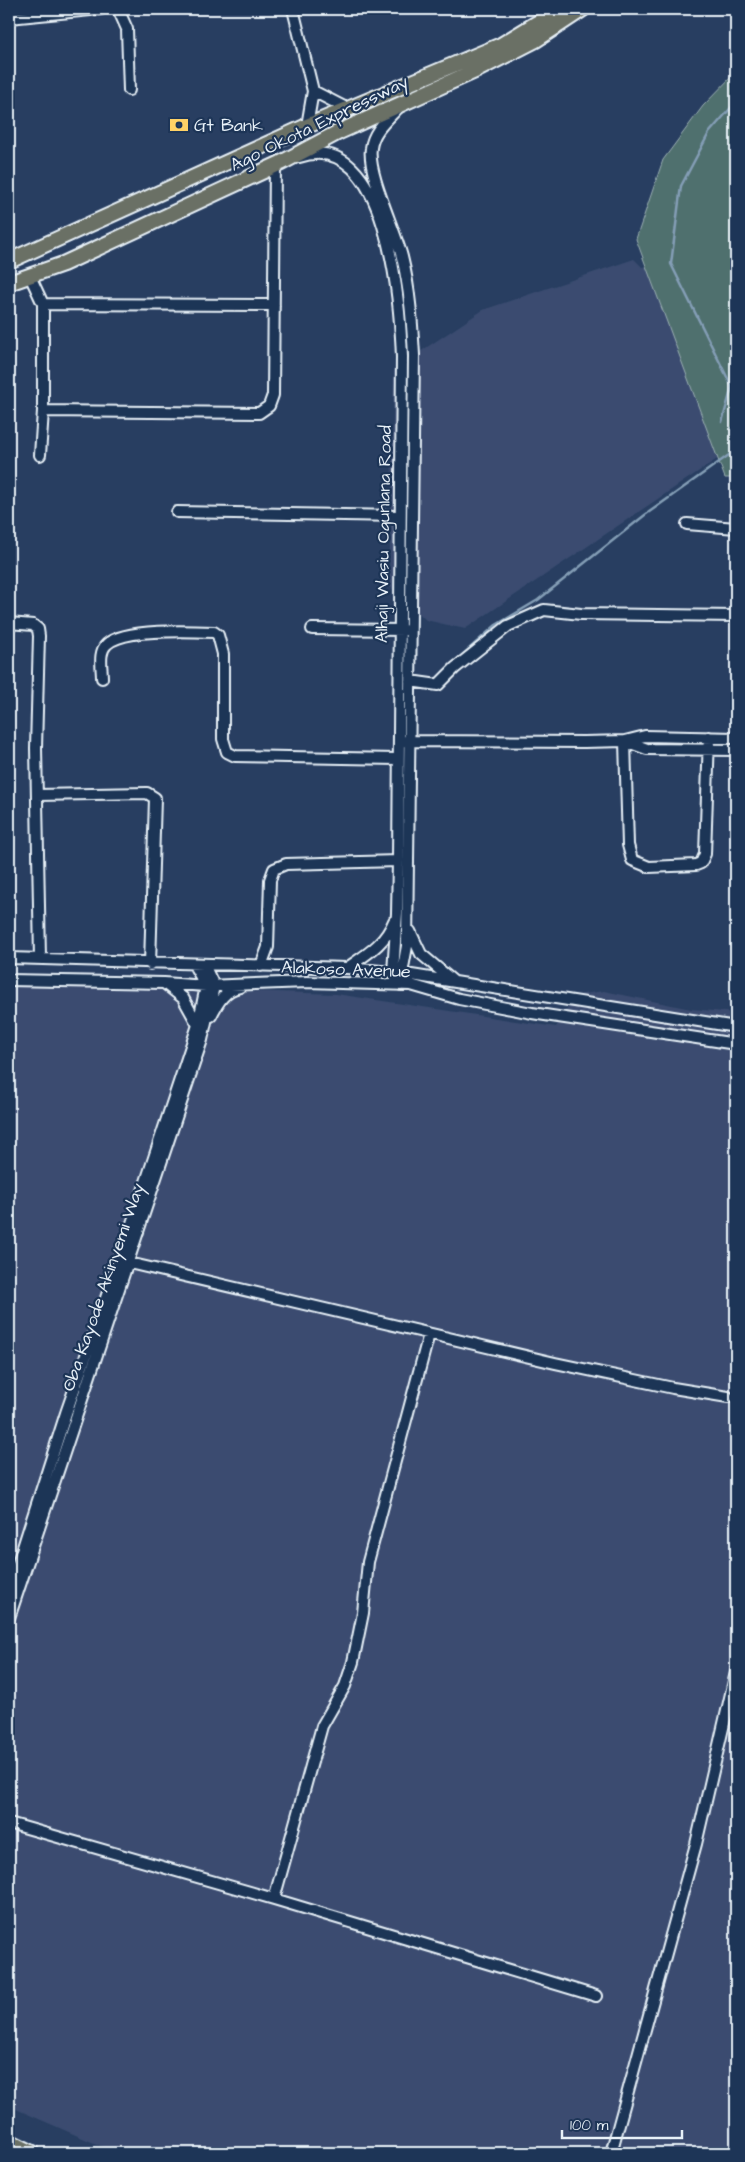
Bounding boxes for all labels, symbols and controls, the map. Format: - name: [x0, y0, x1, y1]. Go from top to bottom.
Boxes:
- street label: Ago Okota Expressway: [226, 69, 413, 178]
- place label: Gt Bank: [194, 113, 263, 138]
- bank icon: Gt Bank: [168, 114, 190, 136]
- street label: Alhaji Wasiu Ogunlana Road: [369, 425, 399, 643]
- street label: Alakoso Avenue: [281, 955, 411, 984]
- street label: Oba Kayode Akinyemi Way: [56, 1180, 152, 1395]
- scale bar: [562, 2107, 682, 2139]
- text: 100 m: [570, 2115, 609, 2136]

